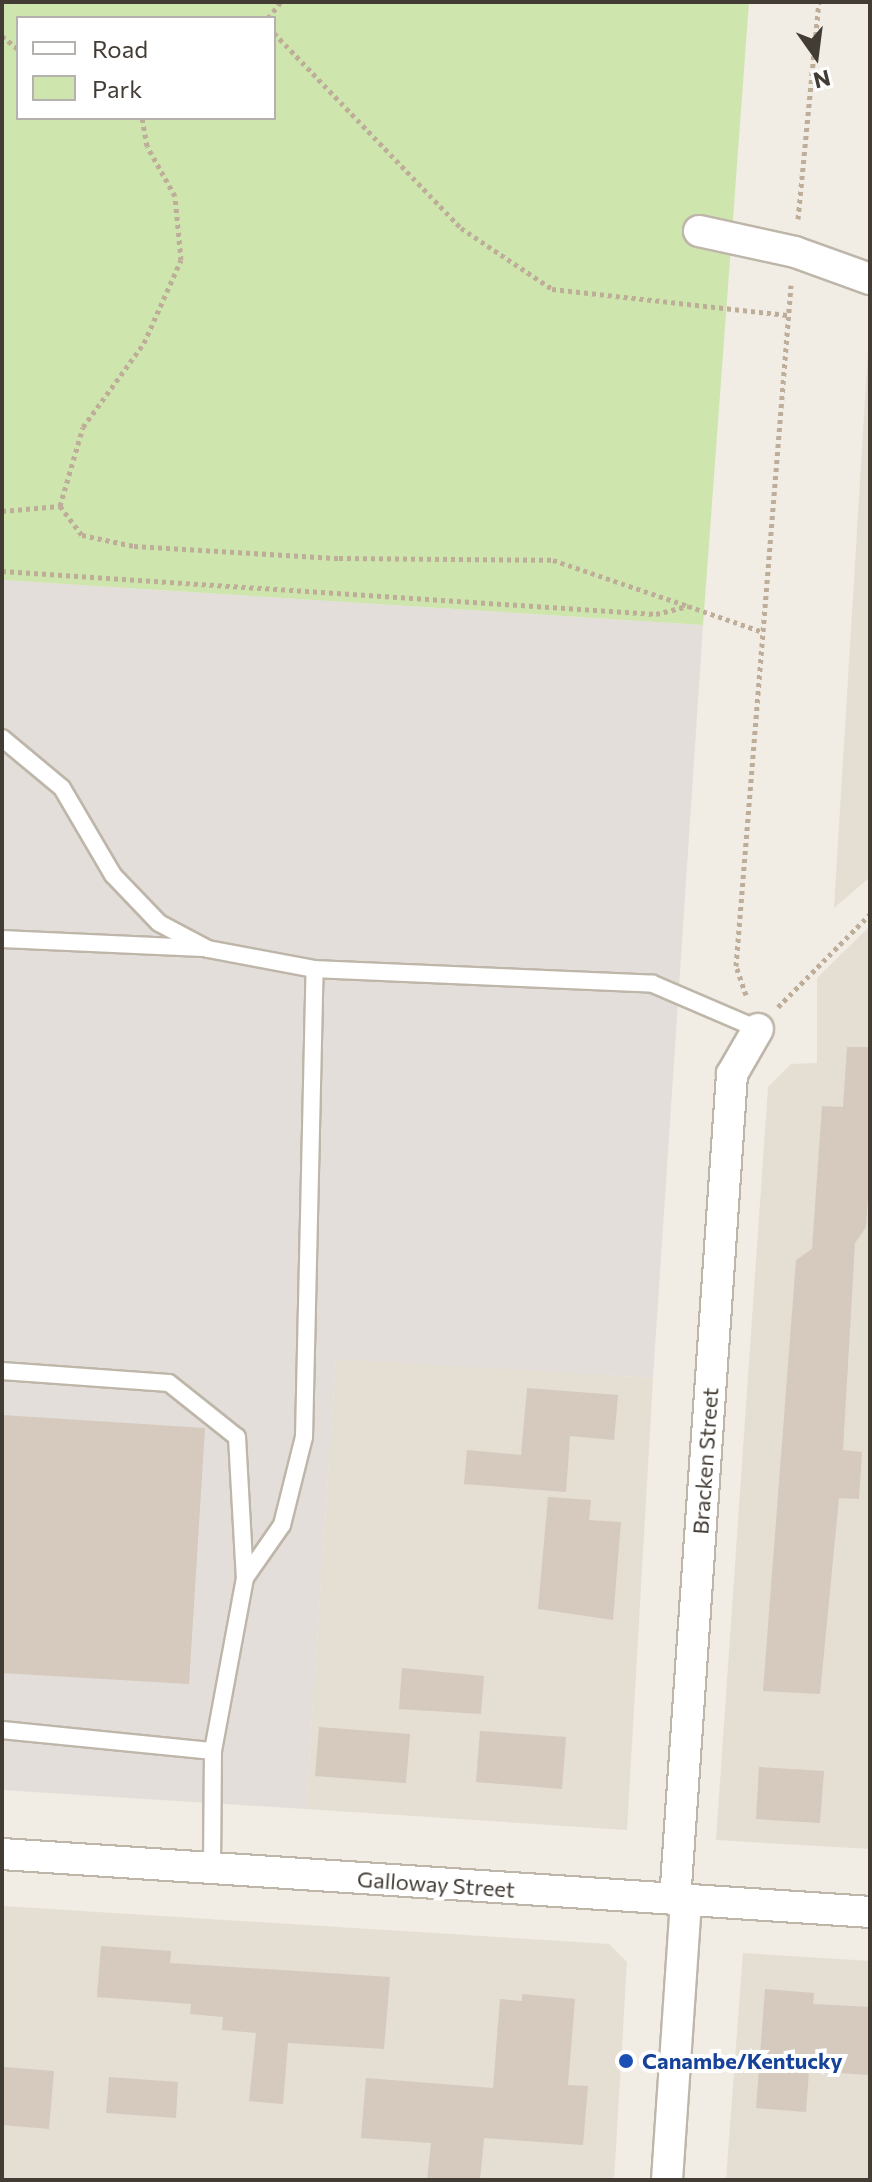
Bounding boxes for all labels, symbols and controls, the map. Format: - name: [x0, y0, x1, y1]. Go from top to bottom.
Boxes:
- legend: [16, 16, 276, 120]
- north arrow: [776, 16, 856, 96]
- text: Road: [92, 34, 148, 63]
- text: N: [811, 65, 833, 95]
- text: Park: [92, 74, 142, 103]
- street label: Bracken Street: [687, 1387, 723, 1535]
- street label: Galloway Street: [356, 1865, 516, 1903]
- place label: Canambe/Kentucky: [642, 2048, 843, 2074]
- marker: Canambe/Kentucky: [617, 2052, 635, 2070]

